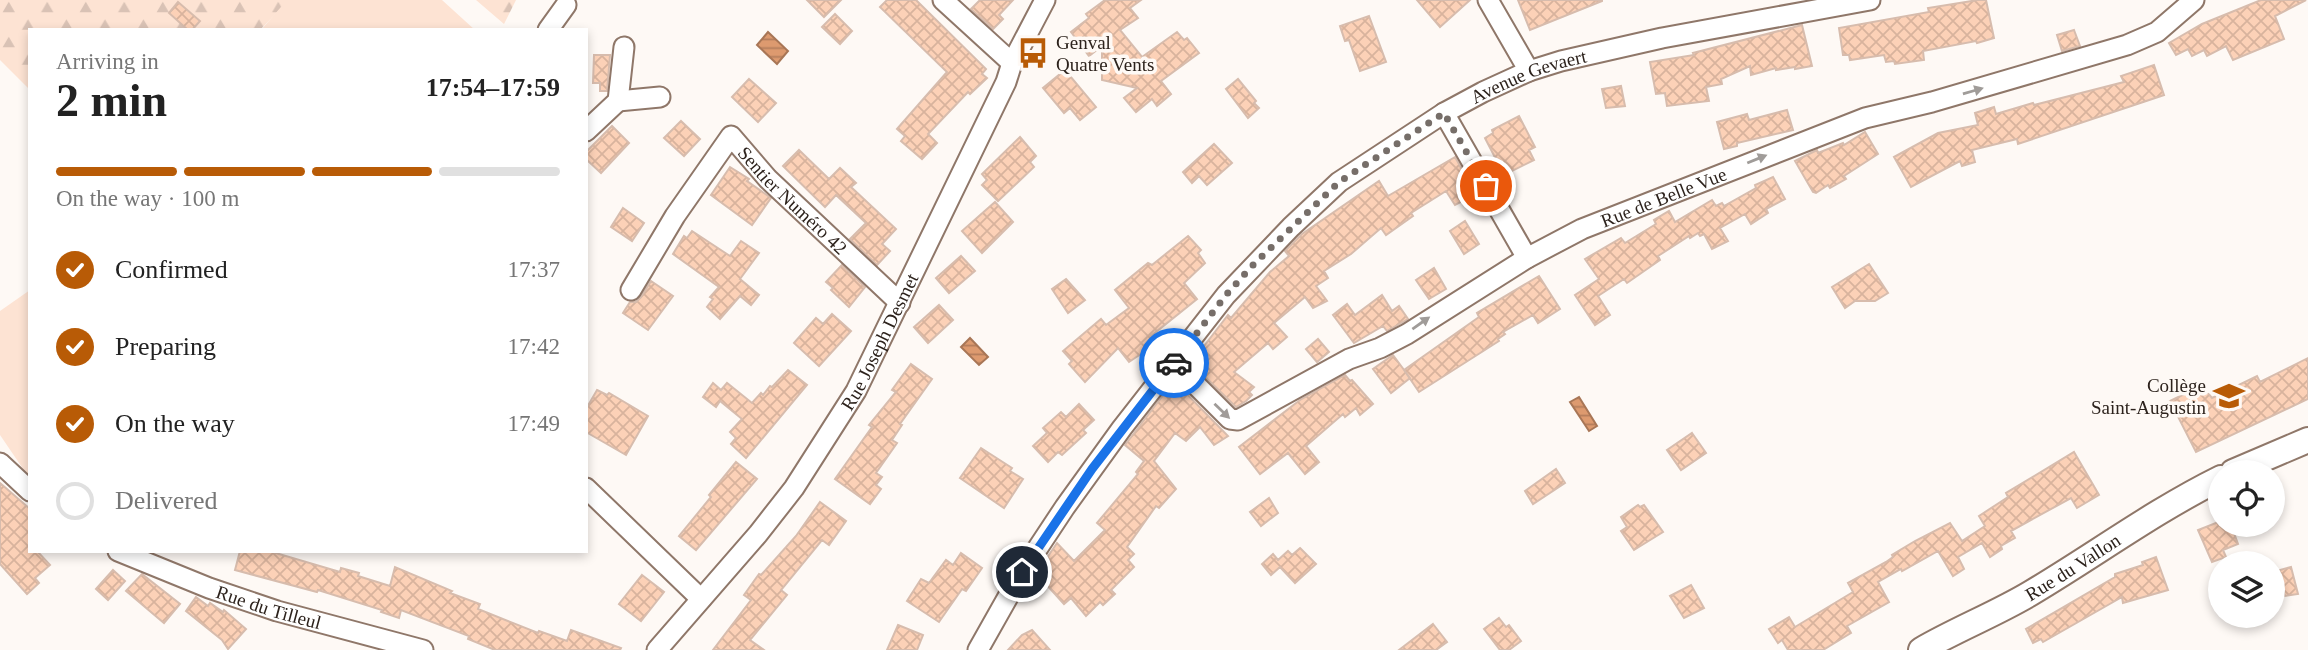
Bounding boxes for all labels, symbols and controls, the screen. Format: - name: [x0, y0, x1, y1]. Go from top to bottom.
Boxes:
- place label: Genval Quatre Vents: [1056, 32, 1154, 75]
- bus stop icon: Genval Quatre Vents: [1016, 36, 1050, 70]
- street label: Avenue Gevaert: [1467, 45, 1589, 108]
- text: Arriving in: [56, 49, 159, 74]
- text: 17:54–17:59: [426, 73, 560, 102]
- text: 2 min: [56, 75, 167, 126]
- one-way arrow: [1963, 85, 1984, 95]
- street label: Sentier Numéro 42: [734, 142, 851, 259]
- one-way arrow: [1746, 154, 1767, 165]
- pin: [1456, 156, 1516, 216]
- street label: Rue de Belle Vue: [1598, 163, 1730, 232]
- icon: bag: [1467, 167, 1505, 205]
- text: On the way · 100 m: [56, 186, 239, 211]
- icon: check: [56, 251, 94, 289]
- text: Confirmed: [115, 255, 228, 284]
- text: 17:37: [508, 257, 560, 282]
- street label: Rue Joseph Desmet: [837, 269, 923, 414]
- one-way arrow: [1412, 316, 1430, 330]
- icon: check: [56, 328, 94, 366]
- courier: [1139, 328, 1209, 398]
- text: Preparing: [115, 332, 216, 361]
- text: 17:42: [508, 334, 560, 359]
- icon: car: [1155, 344, 1193, 382]
- place label: Collège Saint-Augustin: [2091, 375, 2206, 418]
- school or university icon: Collège Saint-Augustin: [2212, 379, 2246, 413]
- one-way arrow: [1213, 402, 1230, 418]
- icon: check: [56, 405, 94, 443]
- text: On the way: [115, 409, 235, 438]
- text: 17:49: [508, 411, 560, 436]
- map controls: [2208, 460, 2285, 628]
- button: locate: [2208, 460, 2285, 537]
- text: Delivered: [115, 486, 218, 515]
- street label: Rue du Vallon: [2021, 529, 2125, 605]
- pin: [992, 542, 1052, 602]
- button: layers: [2208, 551, 2285, 628]
- icon: home: [1003, 553, 1041, 591]
- street label: Rue du Tilleul: [213, 581, 323, 633]

